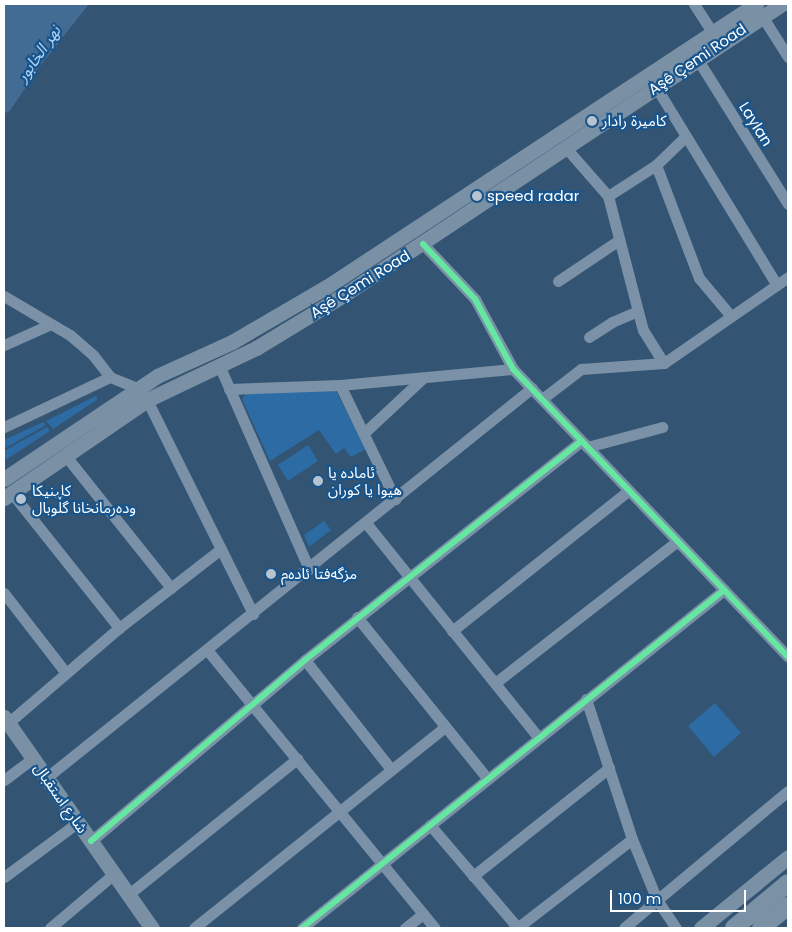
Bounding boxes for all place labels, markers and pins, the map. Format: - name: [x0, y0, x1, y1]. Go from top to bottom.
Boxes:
- place label: كاميرة رادار: [602, 112, 666, 130]
- marker: كاميرة رادار: [586, 115, 598, 127]
- place label: speed radar: [487, 187, 579, 205]
- marker: speed radar: [471, 190, 483, 202]
- place label: ئاماده یا هیوا یا کوران: [328, 463, 402, 498]
- marker: ئاماده یا هیوا یا کوران: [312, 475, 324, 487]
- place label: کلینیکا ودەرمانخانا گڵوبال: [32, 481, 136, 516]
- marker: کلینیکا ودەرمانخانا گڵوبال: [14, 492, 28, 506]
- place label: مزگەفتا ئادەم: [281, 565, 357, 583]
- marker: مزگەفتا ئادەم: [265, 568, 277, 580]

